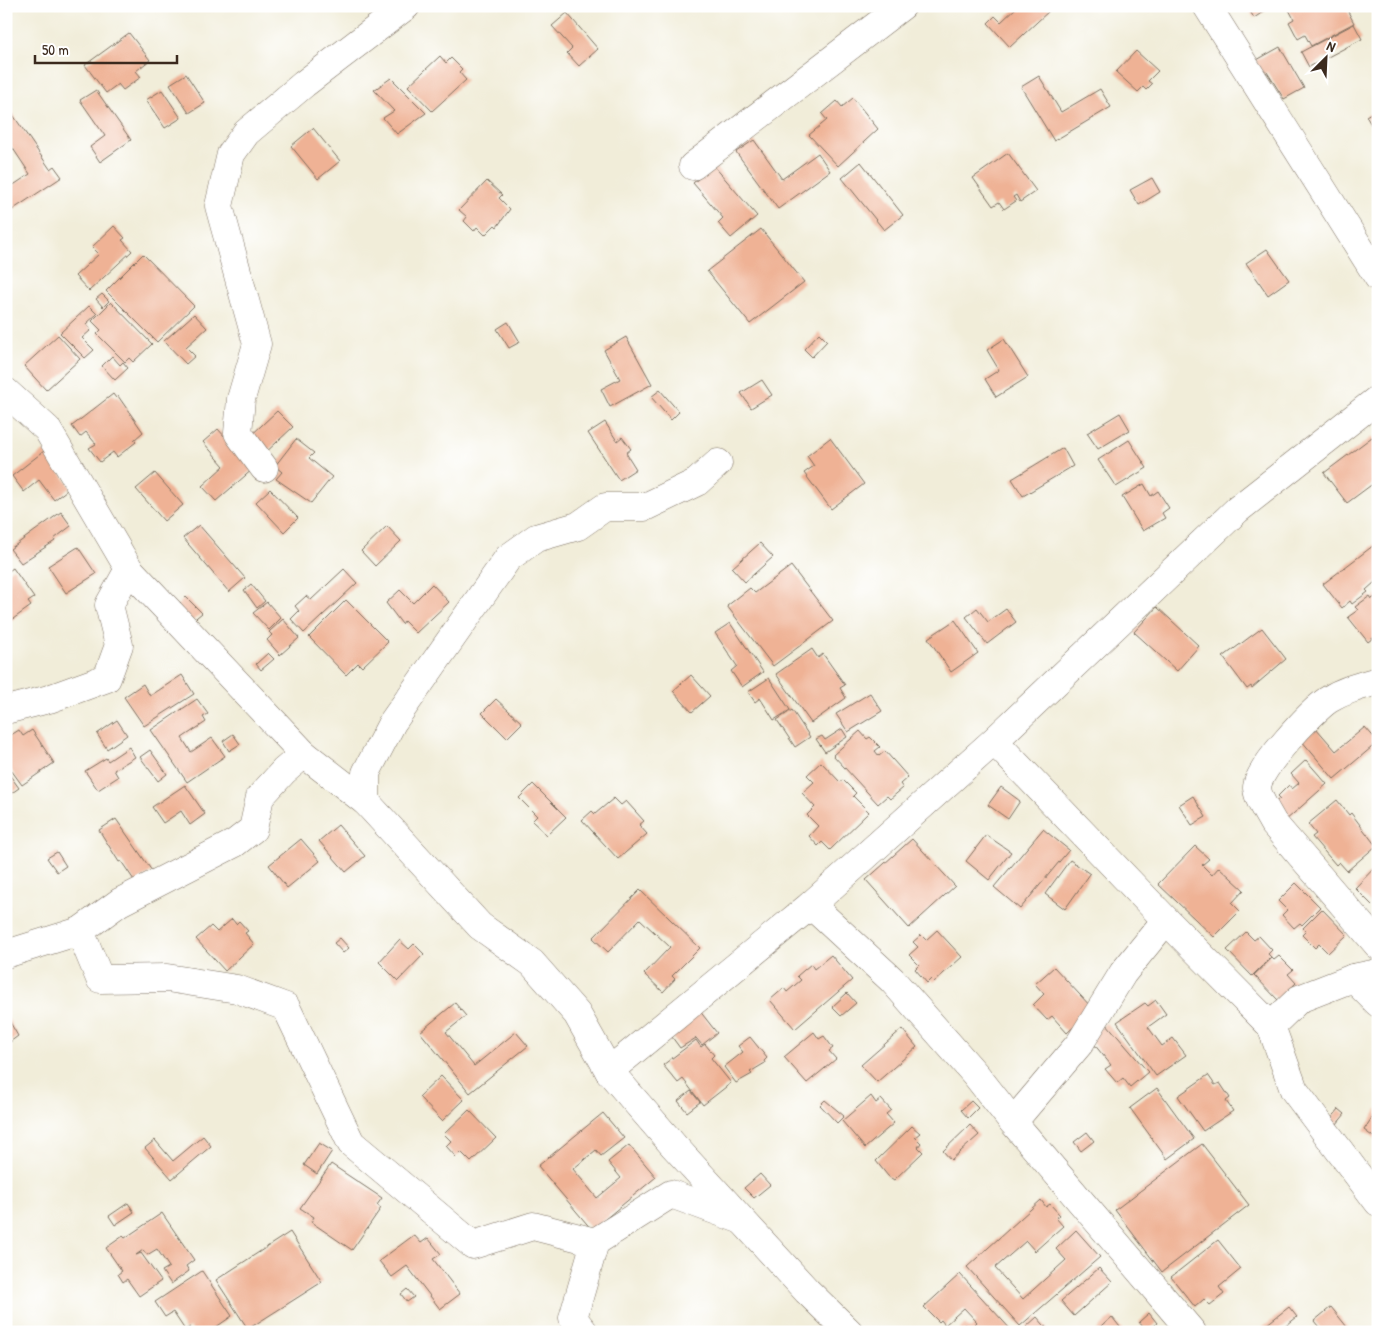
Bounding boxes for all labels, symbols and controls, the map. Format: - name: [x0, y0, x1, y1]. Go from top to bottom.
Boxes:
- scale bar: [35, 32, 178, 64]
- north arrow: [1302, 32, 1352, 82]
- text: N: [1324, 35, 1339, 56]
- text: 50 m: [42, 39, 69, 60]

